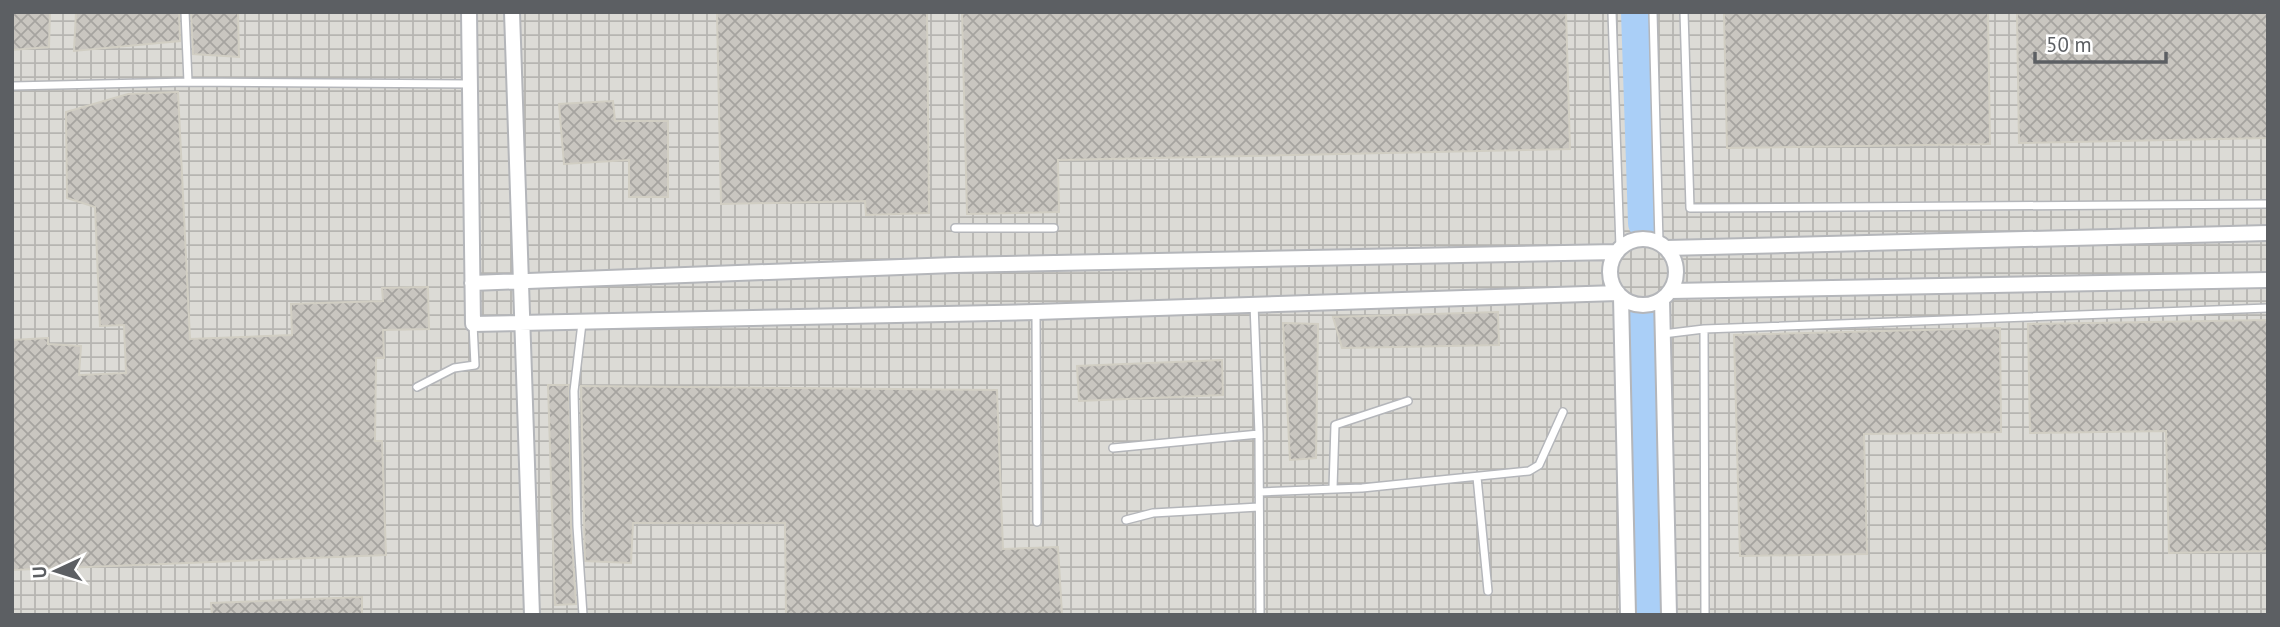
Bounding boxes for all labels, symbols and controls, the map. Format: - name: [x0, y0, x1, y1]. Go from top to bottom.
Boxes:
- scale bar: [2035, 21, 2166, 65]
- text: 50 m: [2046, 31, 2092, 58]
- north arrow: [21, 536, 91, 606]
- text: U: [27, 565, 51, 579]

